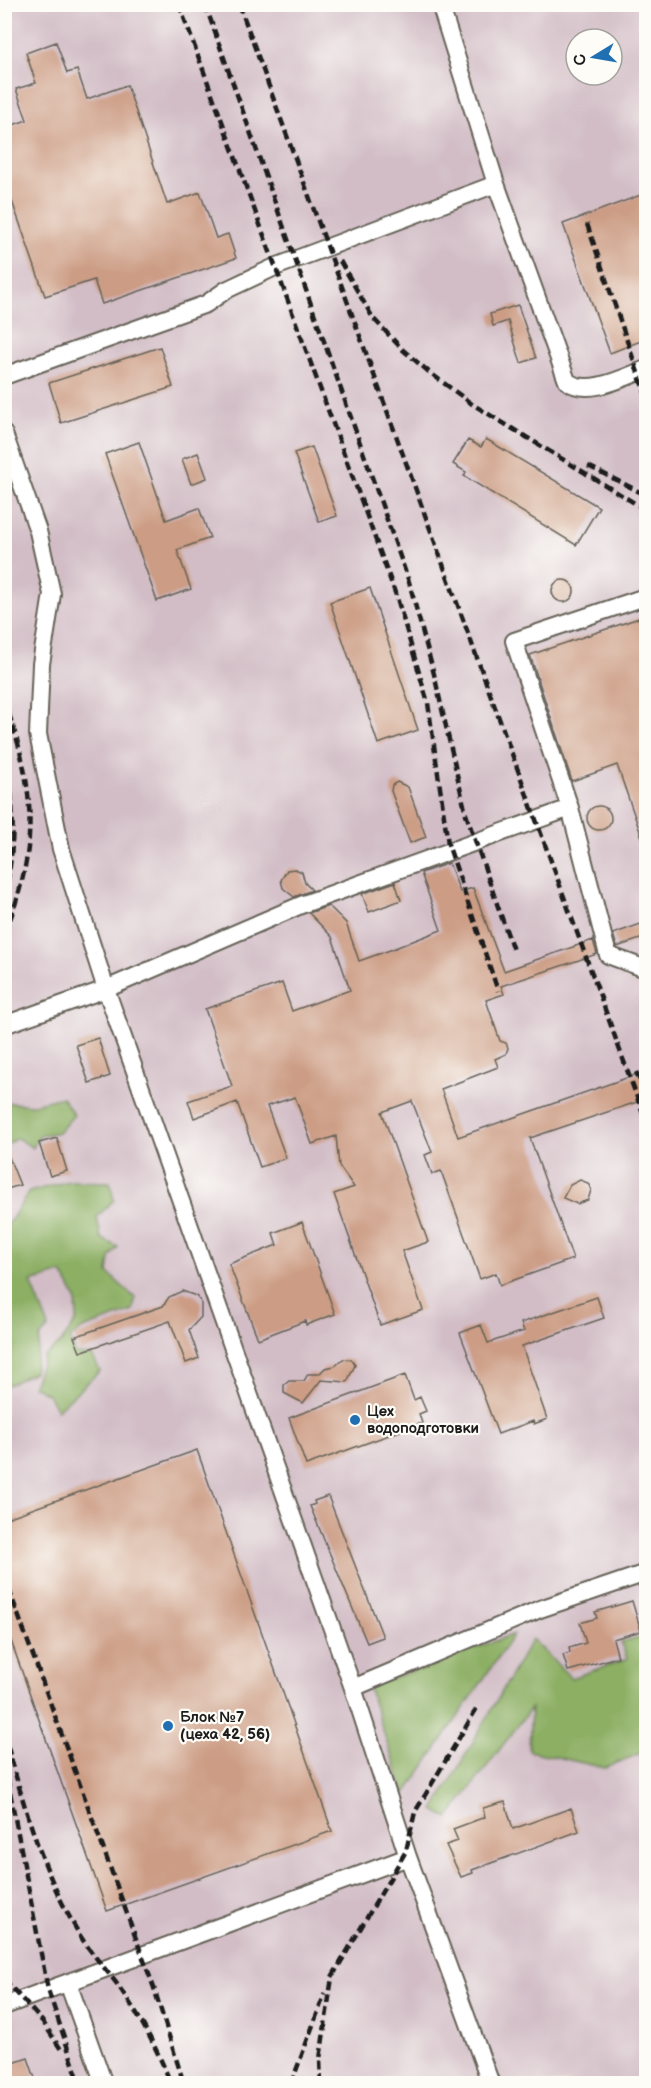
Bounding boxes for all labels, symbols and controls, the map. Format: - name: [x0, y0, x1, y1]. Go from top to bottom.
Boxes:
- north arrow: [564, 27, 624, 87]
- text: С: [570, 52, 591, 67]
- place label: Цех водоподготовки: [367, 1402, 479, 1438]
- marker: Цех водоподготовки: [348, 1413, 362, 1427]
- place label: Блок №7 (цеха 42, 56): [180, 1708, 270, 1744]
- marker: Блок №7 (цеха 42, 56): [161, 1719, 175, 1733]

